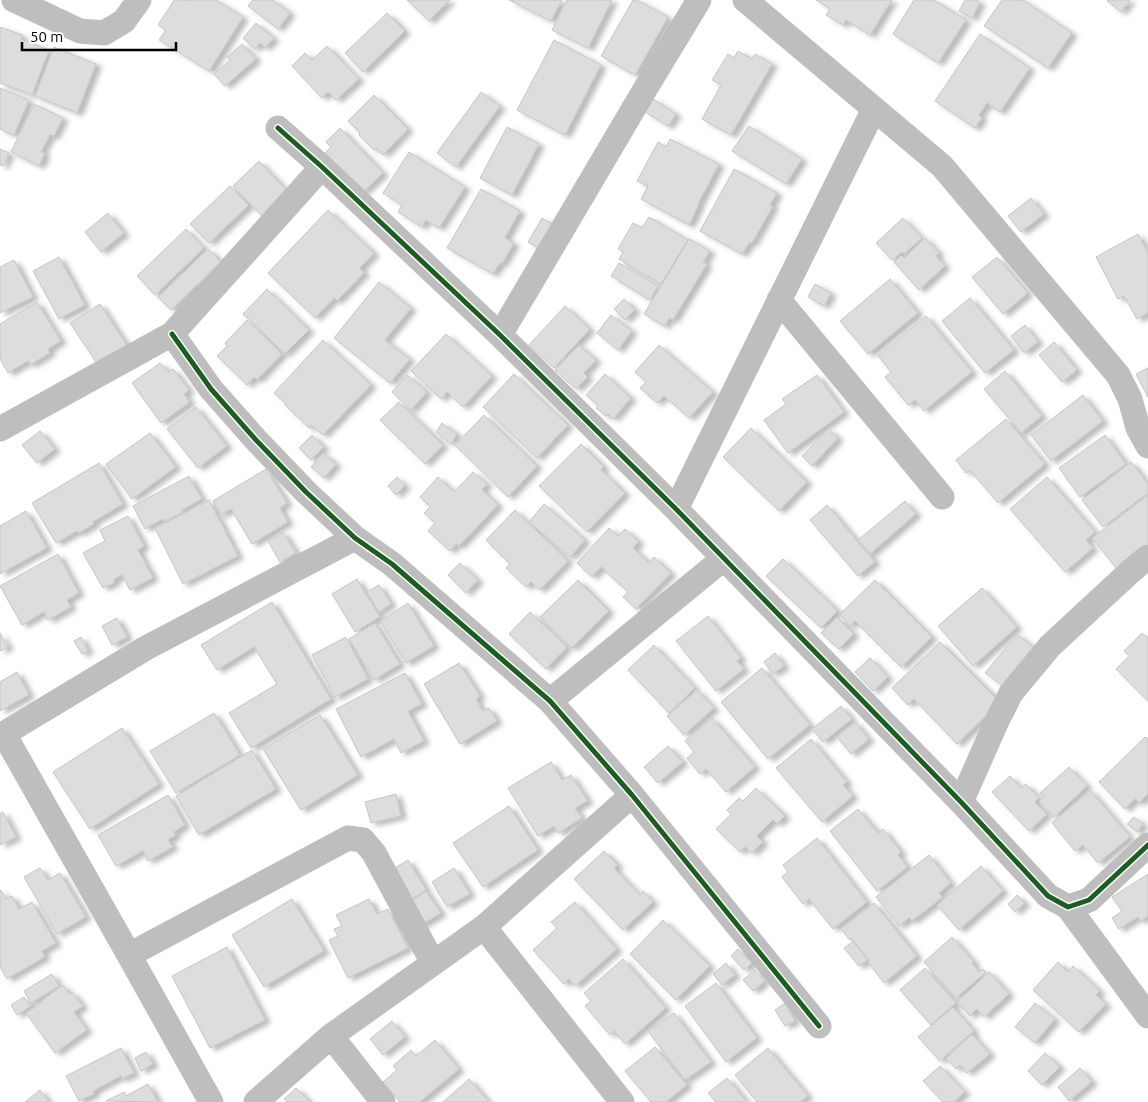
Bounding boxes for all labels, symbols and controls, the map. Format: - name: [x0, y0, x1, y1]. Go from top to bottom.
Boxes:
- scale bar: [22, 20, 176, 52]
- text: 50 m: [30, 28, 63, 45]

